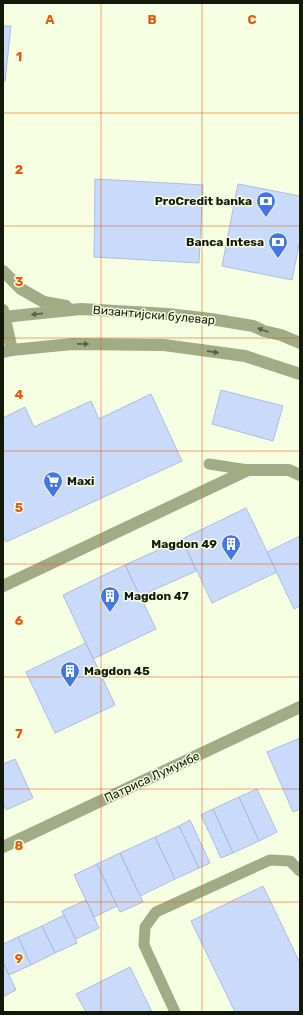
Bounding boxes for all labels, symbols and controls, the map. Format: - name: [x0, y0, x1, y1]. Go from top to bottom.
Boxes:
- text: A: [45, 12, 55, 27]
- text: B: [147, 12, 157, 27]
- text: C: [247, 12, 257, 27]
- text: 1: [16, 49, 22, 64]
- text: 2: [15, 162, 23, 177]
- bank icon: ProCredit banka: [255, 190, 277, 218]
- place label: ProCredit banka: [155, 194, 252, 208]
- bank icon: Banca Intesa: [267, 231, 289, 259]
- place label: Banca Intesa: [186, 235, 264, 249]
- text: 3: [15, 274, 24, 289]
- street label: Византијски булевар: [92, 303, 216, 327]
- one-way arrow: [31, 310, 43, 317]
- one-way arrow: [257, 327, 269, 333]
- one-way arrow: [77, 341, 90, 347]
- one-way arrow: [207, 349, 219, 355]
- text: 4: [15, 387, 24, 402]
- supermarket icon: Maxi: [42, 470, 64, 498]
- place label: Maxi: [67, 474, 95, 488]
- text: 5: [15, 500, 23, 515]
- building icon: Magdon 49: [220, 533, 242, 561]
- place label: Magdon 49: [151, 537, 217, 551]
- building icon: Magdon 47: [99, 585, 121, 613]
- place label: Magdon 47: [124, 589, 189, 603]
- text: 6: [15, 613, 24, 628]
- building icon: Magdon 45: [59, 660, 81, 688]
- place label: Magdon 45: [84, 664, 150, 678]
- text: 7: [15, 726, 23, 741]
- street label: Патриса Лумумбе: [102, 749, 202, 805]
- text: 8: [15, 838, 24, 853]
- text: 9: [15, 951, 23, 966]

